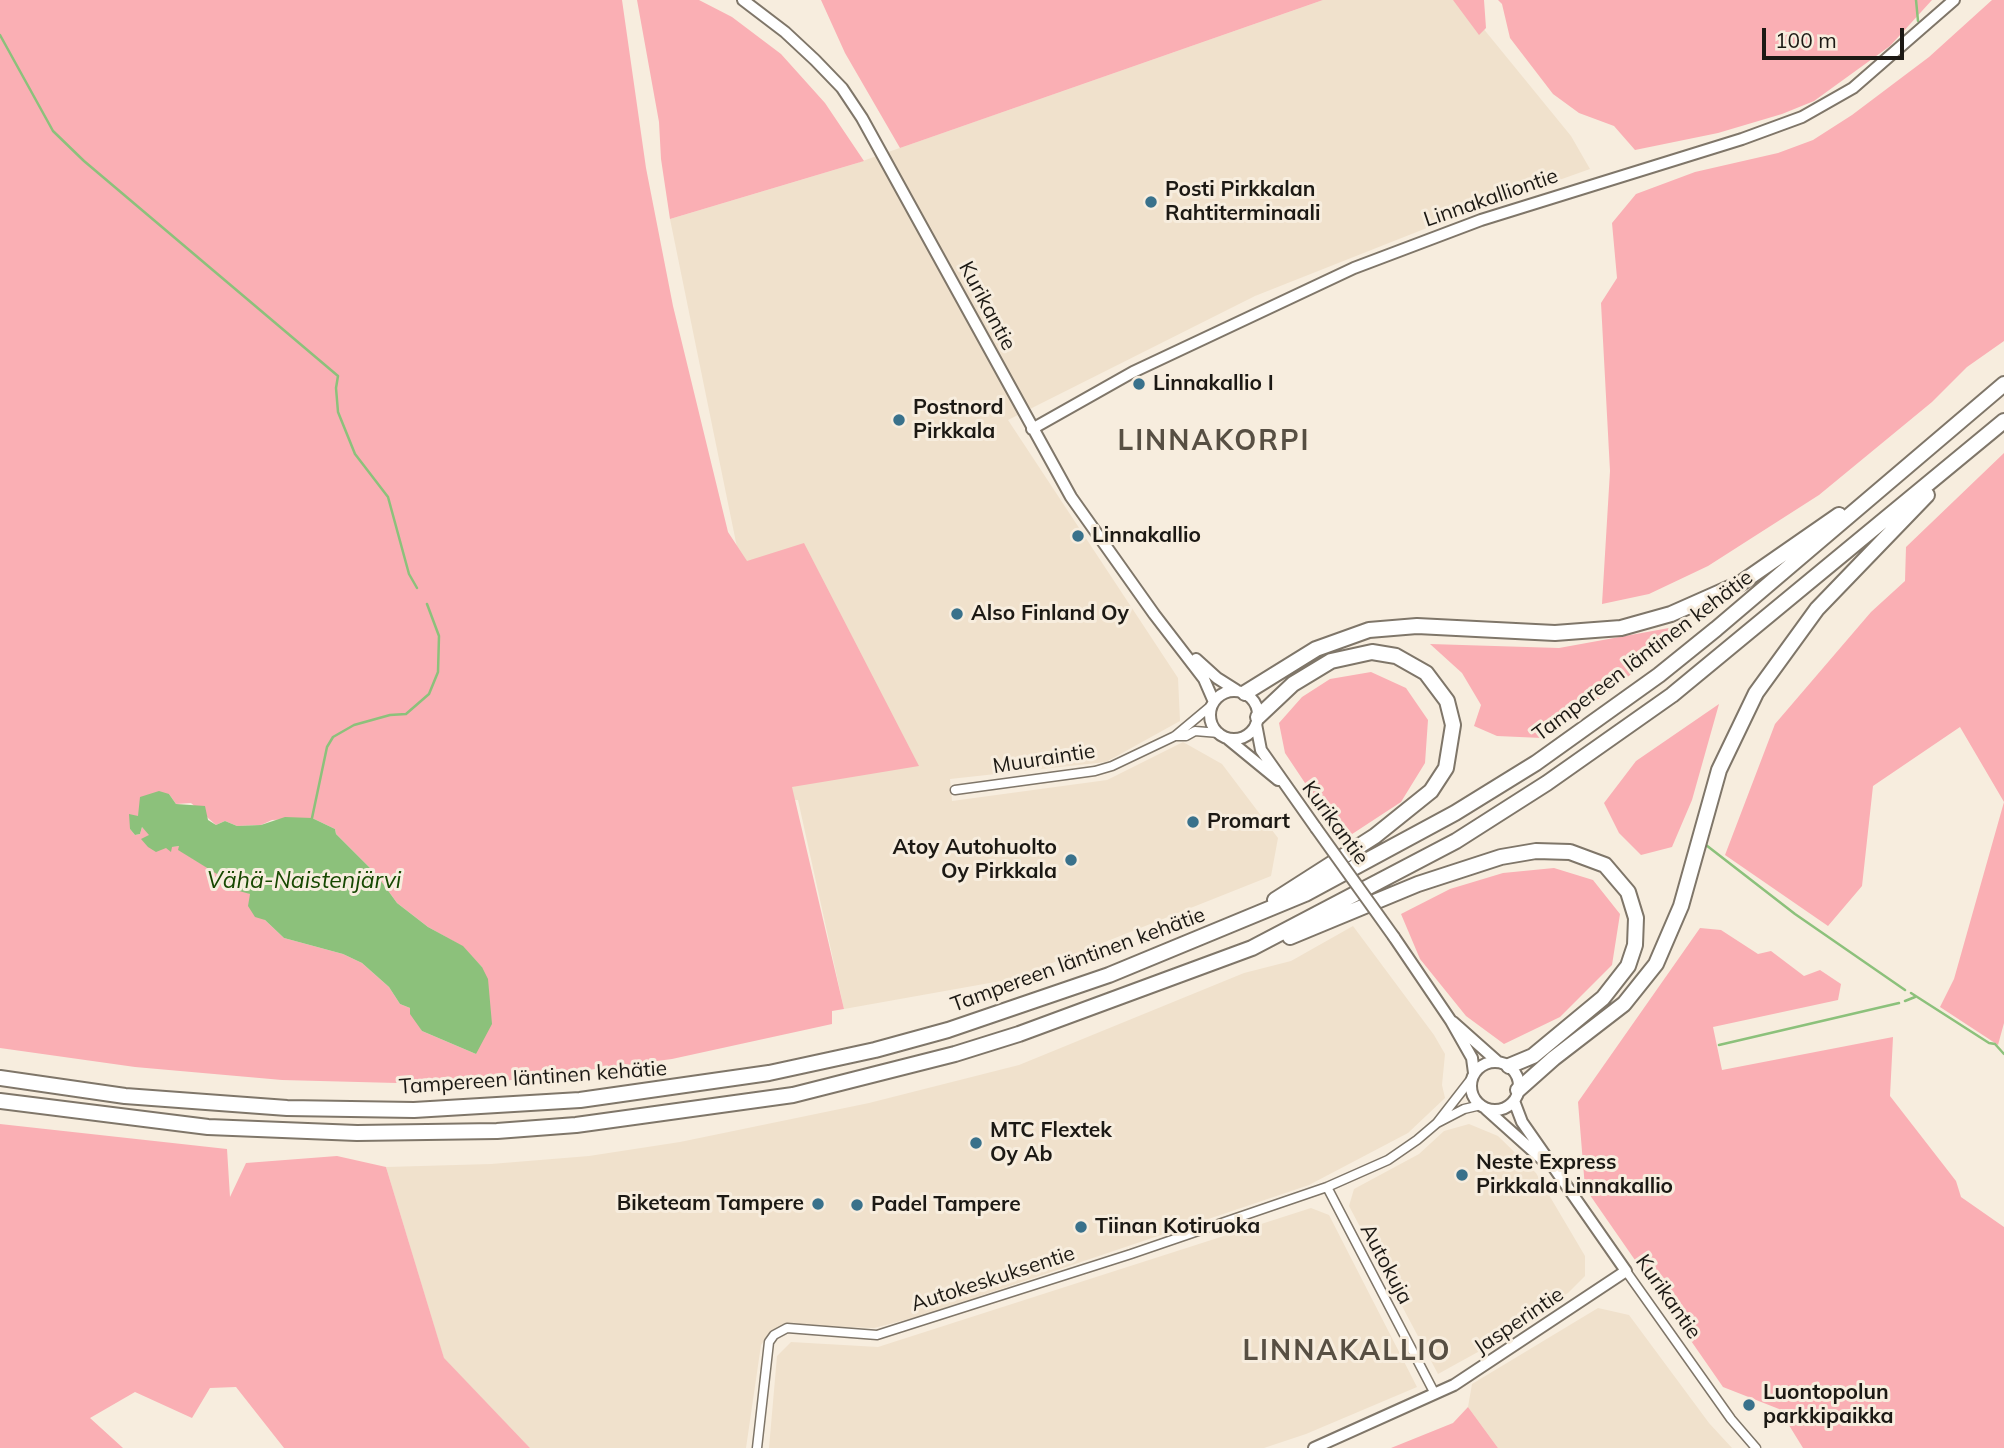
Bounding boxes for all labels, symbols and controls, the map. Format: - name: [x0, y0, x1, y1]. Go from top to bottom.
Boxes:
- scale bar: [1766, 14, 1908, 58]
- text: 100 m: [1775, 27, 1837, 53]
- street label: Linnakalliontie: [1421, 163, 1561, 233]
- place label: Posti Pirkkalan Rahtiterminaali: [1165, 177, 1320, 227]
- marker: Posti Pirkkalan Rahtiterminaali: [1143, 194, 1159, 210]
- street label: Kurikantie: [953, 257, 1021, 355]
- place label: Linnakallio I: [1153, 371, 1274, 397]
- marker: Linnakallio I: [1131, 376, 1147, 392]
- place label: Postnord Pirkkala: [913, 395, 1003, 445]
- marker: Postnord Pirkkala: [891, 412, 907, 428]
- district label: LINNAKORPI: [1119, 425, 1309, 459]
- place label: Linnakallio: [1092, 523, 1201, 549]
- marker: Linnakallio: [1070, 528, 1086, 544]
- street label: Tampereen läntinen kehätie: [1528, 565, 1758, 747]
- place label: Also Finland Oy: [971, 601, 1129, 627]
- marker: Also Finland Oy: [949, 606, 965, 622]
- street label: Muuraintie: [991, 738, 1097, 780]
- street label: Kurikantie: [1296, 776, 1374, 870]
- place label: Promart: [1207, 809, 1290, 835]
- marker: Promart: [1185, 814, 1201, 830]
- place label: Atoy Autohuolto Oy Pirkkala: [892, 835, 1057, 885]
- marker: Atoy Autohuolto Oy Pirkkala: [1063, 852, 1079, 868]
- water label: Vähä-Naistenjärvi: [207, 867, 401, 895]
- street label: Tampereen läntinen kehätie: [947, 902, 1209, 1018]
- street label: Tampereen läntinen kehätie: [398, 1056, 668, 1100]
- place label: MTC Flextek Oy Ab: [990, 1118, 1112, 1168]
- marker: MTC Flextek Oy Ab: [968, 1135, 984, 1151]
- place label: Neste Express Pirkkala Linnakallio: [1476, 1150, 1673, 1200]
- marker: Neste Express Pirkkala Linnakallio: [1454, 1167, 1470, 1183]
- place label: Biketeam Tampere: [617, 1191, 804, 1217]
- place label: Padel Tampere: [871, 1192, 1021, 1218]
- marker: Biketeam Tampere: [810, 1196, 826, 1212]
- marker: Padel Tampere: [849, 1197, 865, 1213]
- place label: Tiinan Kotiruoka: [1095, 1214, 1260, 1240]
- marker: Tiinan Kotiruoka: [1073, 1219, 1089, 1235]
- street label: Autokuja: [1354, 1220, 1418, 1308]
- street label: Autokeskuksentie: [908, 1241, 1078, 1317]
- street label: Kurikantie: [1630, 1250, 1706, 1344]
- street label: Jasperintie: [1469, 1282, 1569, 1360]
- district label: LINNAKALLIO: [1244, 1335, 1450, 1369]
- place label: Luontopolun parkkipaikka: [1763, 1380, 1894, 1430]
- marker: Luontopolun parkkipaikka: [1741, 1397, 1757, 1413]

